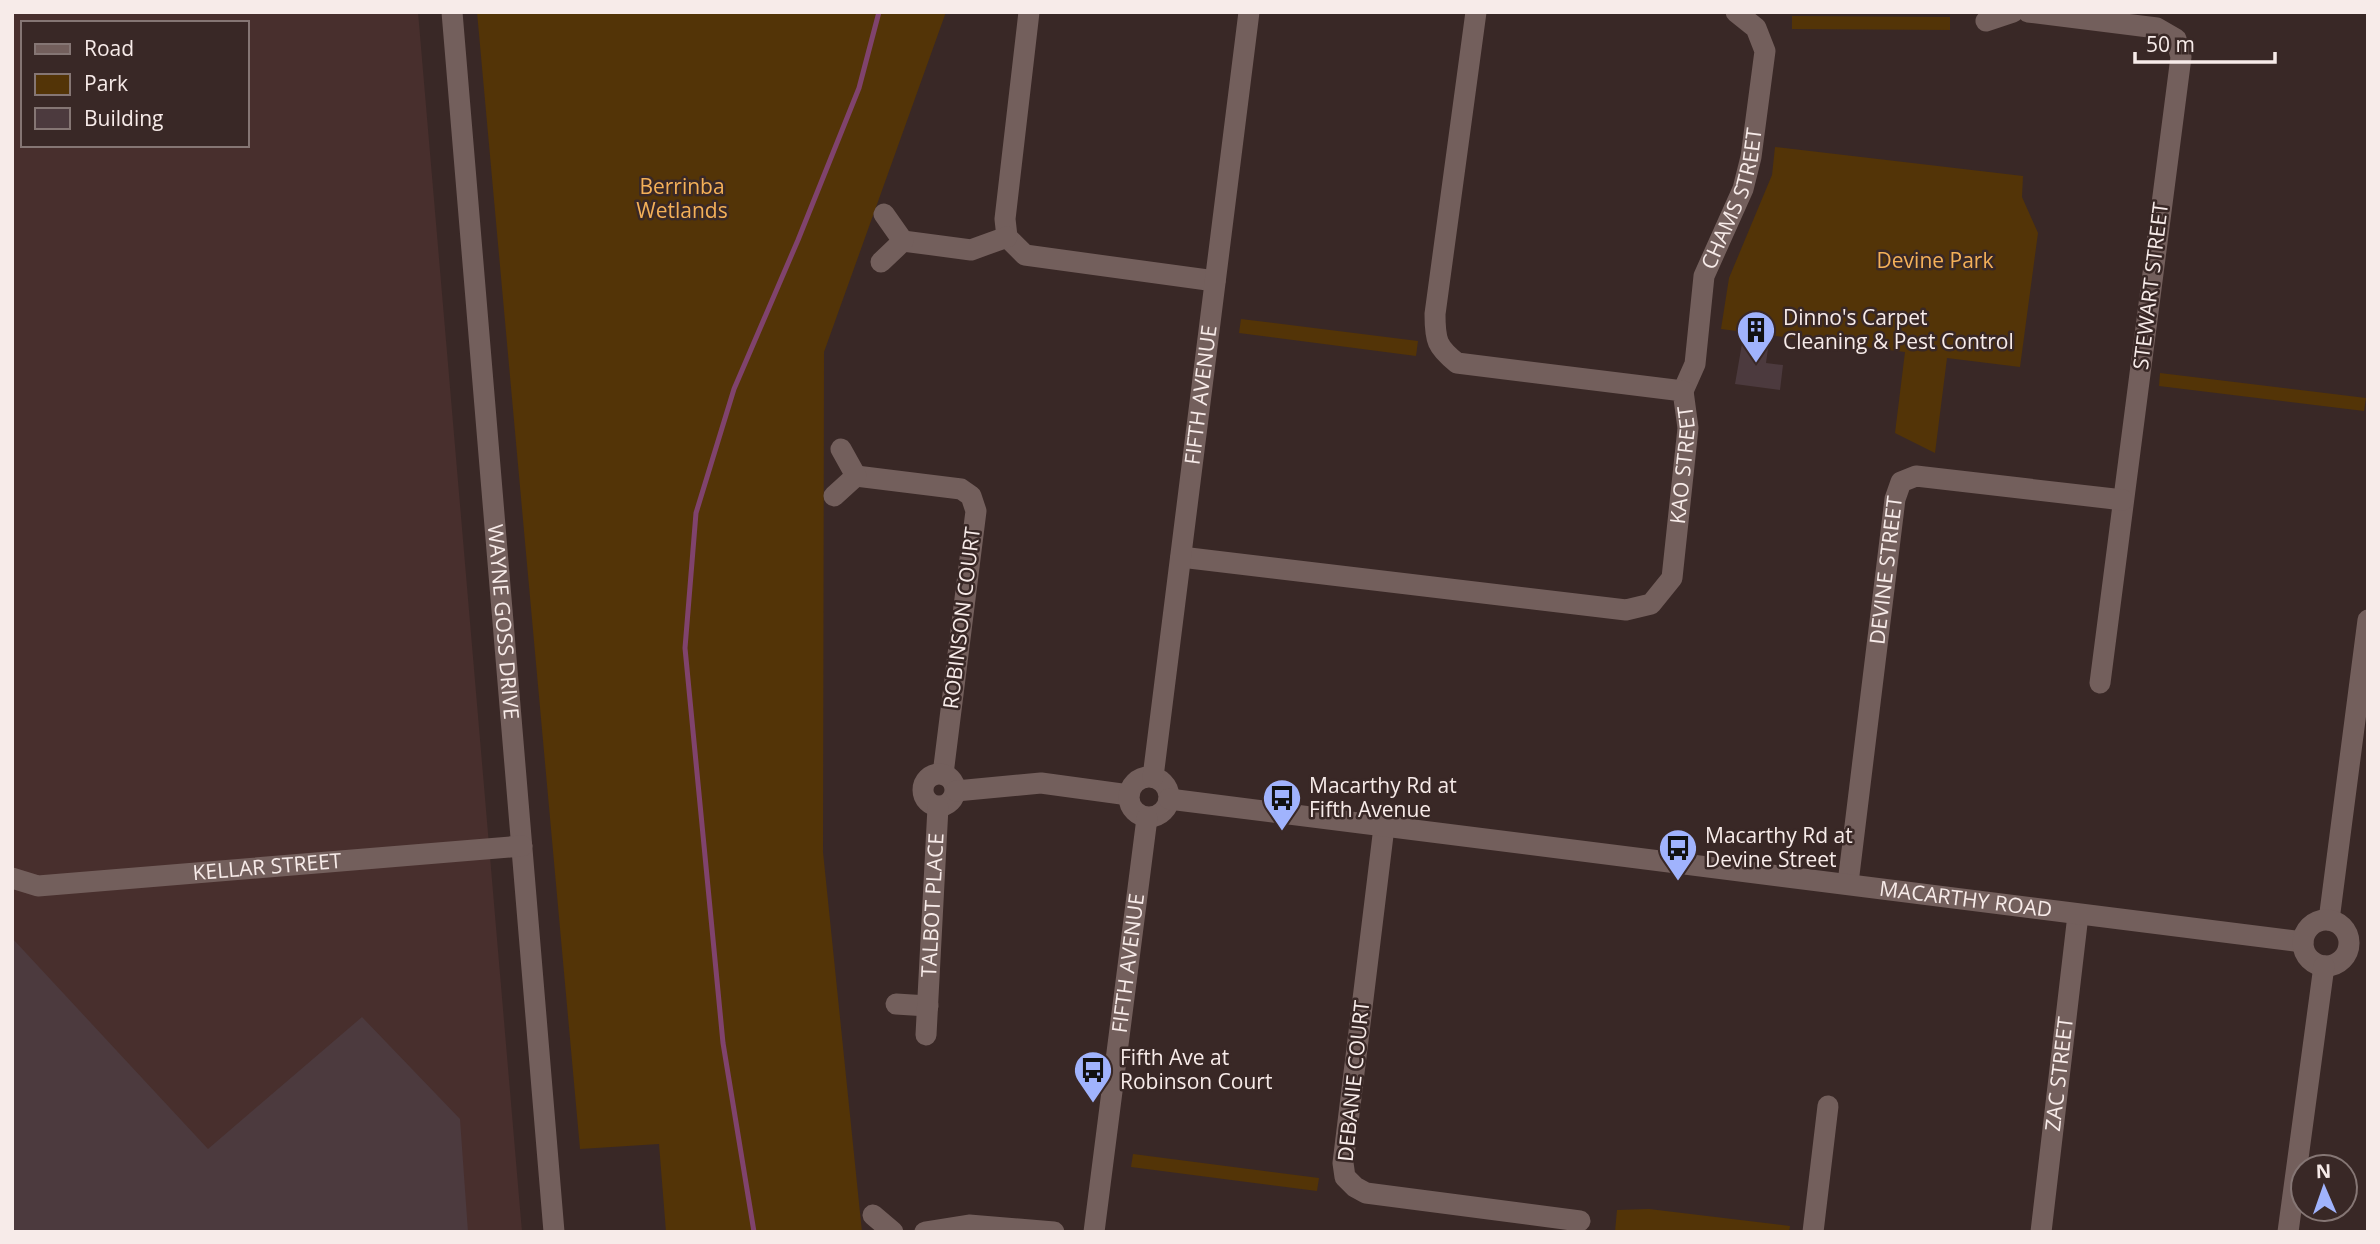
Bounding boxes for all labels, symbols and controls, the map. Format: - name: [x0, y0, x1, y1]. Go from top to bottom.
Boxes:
- legend: [21, 21, 248, 147]
- scale bar: [2135, 21, 2275, 65]
- text: 50 m: [2146, 30, 2195, 58]
- text: Road: [84, 34, 134, 62]
- text: Park: [84, 69, 128, 97]
- text: Building: [84, 104, 163, 132]
- street label: CHAMS STREET: [1694, 126, 1768, 274]
- park label: Berrinba Wetlands: [636, 172, 728, 224]
- street label: STEWART STREET: [2126, 200, 2174, 371]
- park label: Devine Park: [1877, 246, 1993, 274]
- place label: Dinno's Carpet Cleaning & Pest Control: [1783, 303, 2014, 355]
- building icon: Dinno's Carpet Cleaning & Pest Control: [1735, 309, 1777, 364]
- street label: FIFTH AVENUE: [1177, 323, 1223, 466]
- street label: KAO STREET: [1663, 404, 1701, 525]
- street label: DEVINE STREET: [1862, 494, 1908, 646]
- street label: WAYNE GOSS DRIVE: [482, 523, 526, 721]
- street label: ROBINSON COURT: [936, 525, 986, 710]
- place label: Macarthy Rd at Fifth Avenue: [1309, 771, 1457, 823]
- bus stop icon: Macarthy Rd at Fifth Avenue: [1261, 777, 1303, 832]
- place label: Macarthy Rd at Devine Street: [1705, 821, 1853, 873]
- bus stop icon: Macarthy Rd at Devine Street: [1657, 827, 1699, 882]
- street label: TALBOT PLACE: [914, 832, 950, 978]
- street label: KELLAR STREET: [191, 846, 343, 886]
- street label: MACARTHY ROAD: [1878, 874, 2054, 923]
- street label: FIFTH AVENUE: [1105, 892, 1150, 1034]
- street label: DEBANIE COURT: [1331, 998, 1375, 1163]
- street label: ZAC STREET: [2038, 1015, 2079, 1133]
- place label: Fifth Ave at Robinson Court: [1120, 1043, 1272, 1095]
- bus stop icon: Fifth Ave at Robinson Court: [1072, 1049, 1114, 1104]
- north arrow: [2289, 1153, 2359, 1223]
- text: N: [2315, 1158, 2332, 1184]

